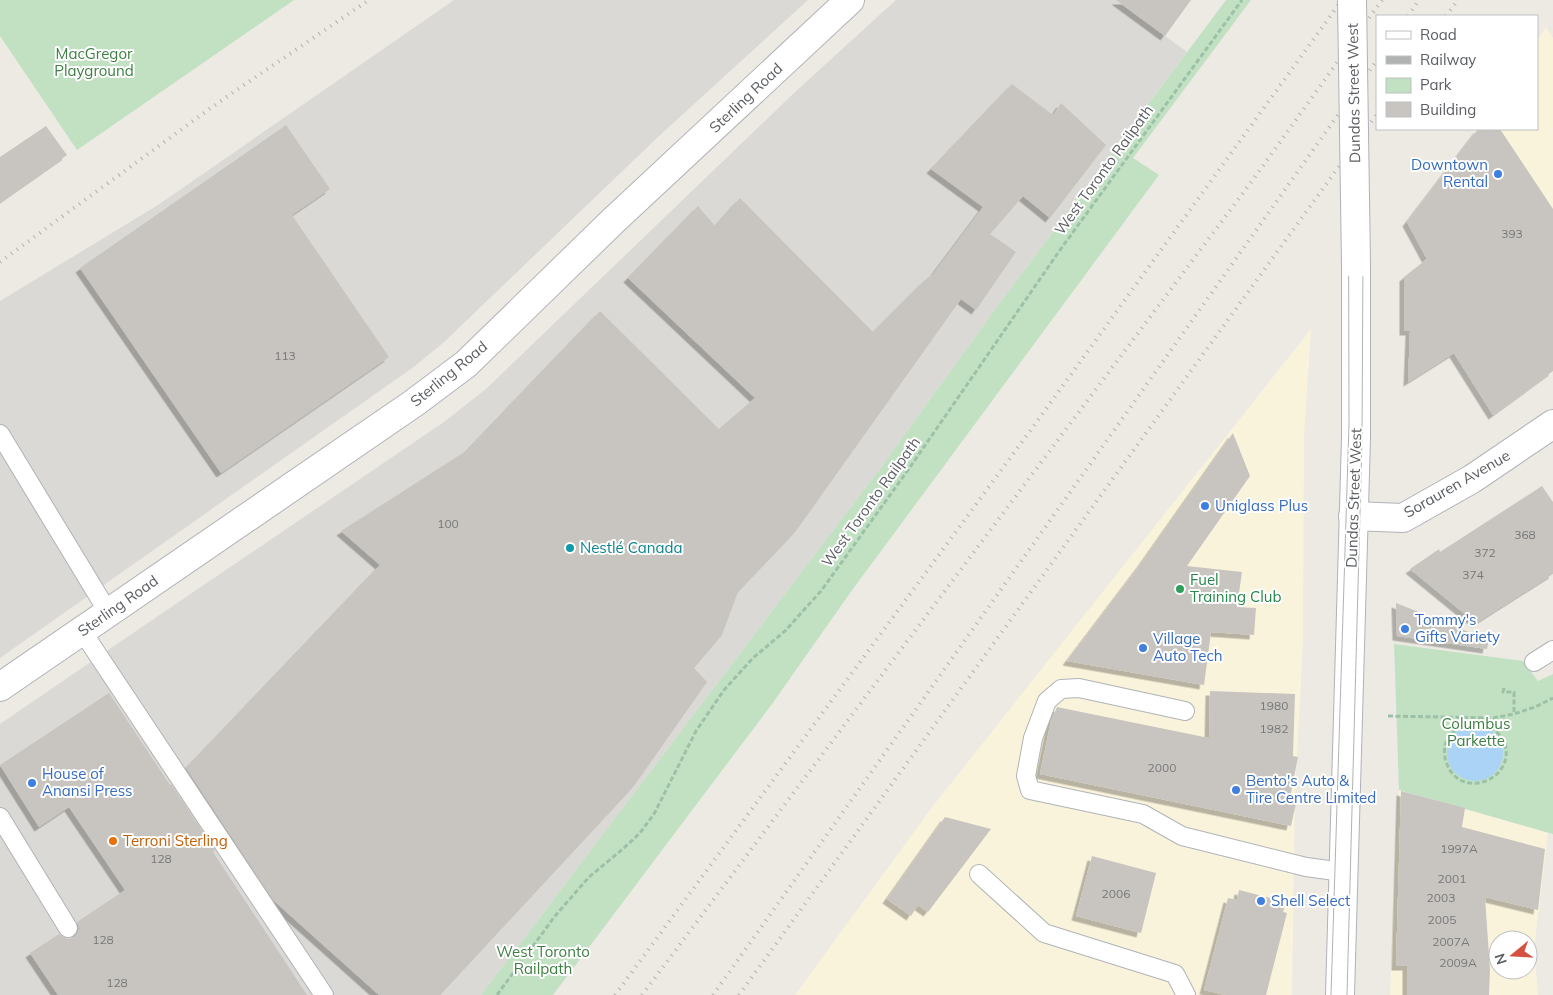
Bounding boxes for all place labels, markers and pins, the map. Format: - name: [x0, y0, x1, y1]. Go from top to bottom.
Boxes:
- place label: Downtown Rental: [1411, 155, 1488, 191]
- marker: Downtown Rental: [1492, 168, 1504, 180]
- place label: Uniglass Plus: [1215, 496, 1308, 515]
- marker: Uniglass Plus: [1199, 500, 1211, 512]
- place label: Nestlé Canada: [580, 538, 682, 557]
- marker: Nestlé Canada: [564, 542, 576, 554]
- place label: Fuel Training Club: [1190, 570, 1281, 606]
- marker: Fuel Training Club: [1174, 583, 1186, 595]
- place label: Tommy's Gifts Variety: [1415, 610, 1500, 646]
- marker: Tommy's Gifts Variety: [1399, 623, 1411, 635]
- place label: Village Auto Tech: [1153, 629, 1223, 665]
- marker: Village Auto Tech: [1137, 642, 1149, 654]
- place label: House of Anansi Press: [42, 764, 133, 800]
- place label: Bento's Auto & Tire Centre Limited: [1246, 771, 1376, 807]
- marker: House of Anansi Press: [26, 777, 38, 789]
- marker: Bento's Auto & Tire Centre Limited: [1230, 784, 1242, 796]
- place label: Terroni Sterling: [123, 831, 228, 850]
- marker: Terroni Sterling: [107, 835, 119, 847]
- place label: Shell Select: [1271, 891, 1350, 910]
- marker: Shell Select: [1255, 895, 1267, 907]

